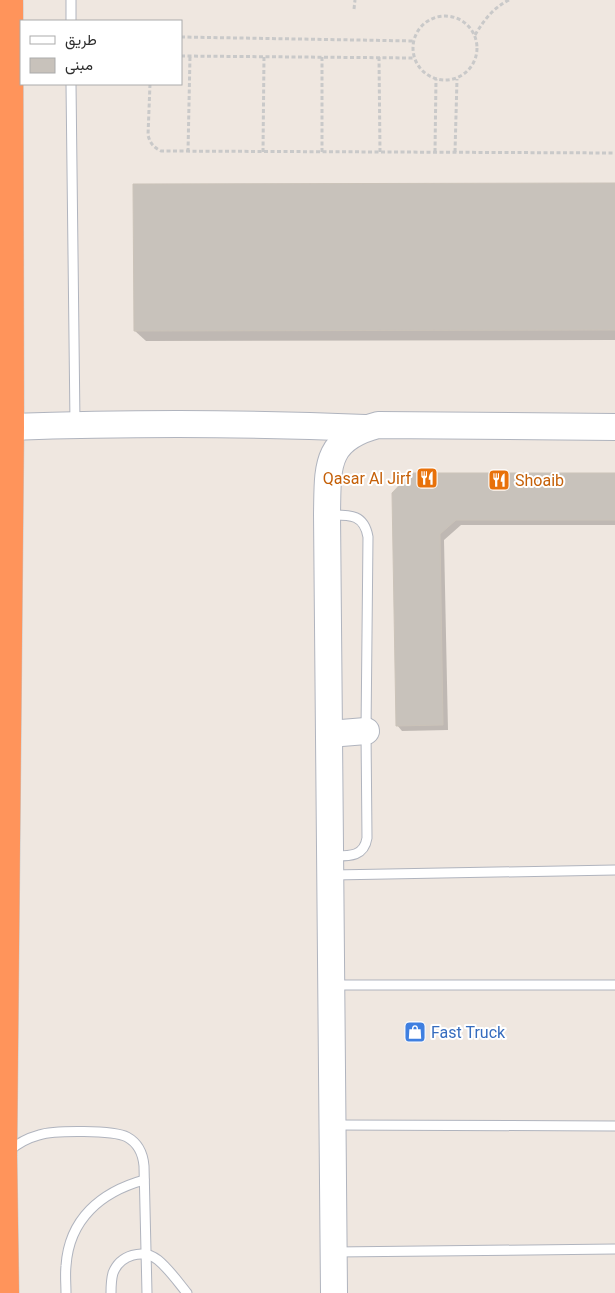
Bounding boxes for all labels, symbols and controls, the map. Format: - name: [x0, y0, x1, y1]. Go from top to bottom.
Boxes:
- legend: [20, 20, 182, 85]
- text: طريق: [65, 31, 97, 50]
- text: مبنى: [65, 56, 93, 75]
- restaurant icon: Qasar Al Jirf: [415, 466, 439, 490]
- restaurant icon: Shoaib: [487, 468, 511, 492]
- place label: Qasar Al Jirf: [323, 469, 411, 488]
- place label: Shoaib: [515, 471, 564, 490]
- shop icon: Fast Truck: [403, 1020, 427, 1044]
- place label: Fast Truck: [431, 1023, 506, 1042]

